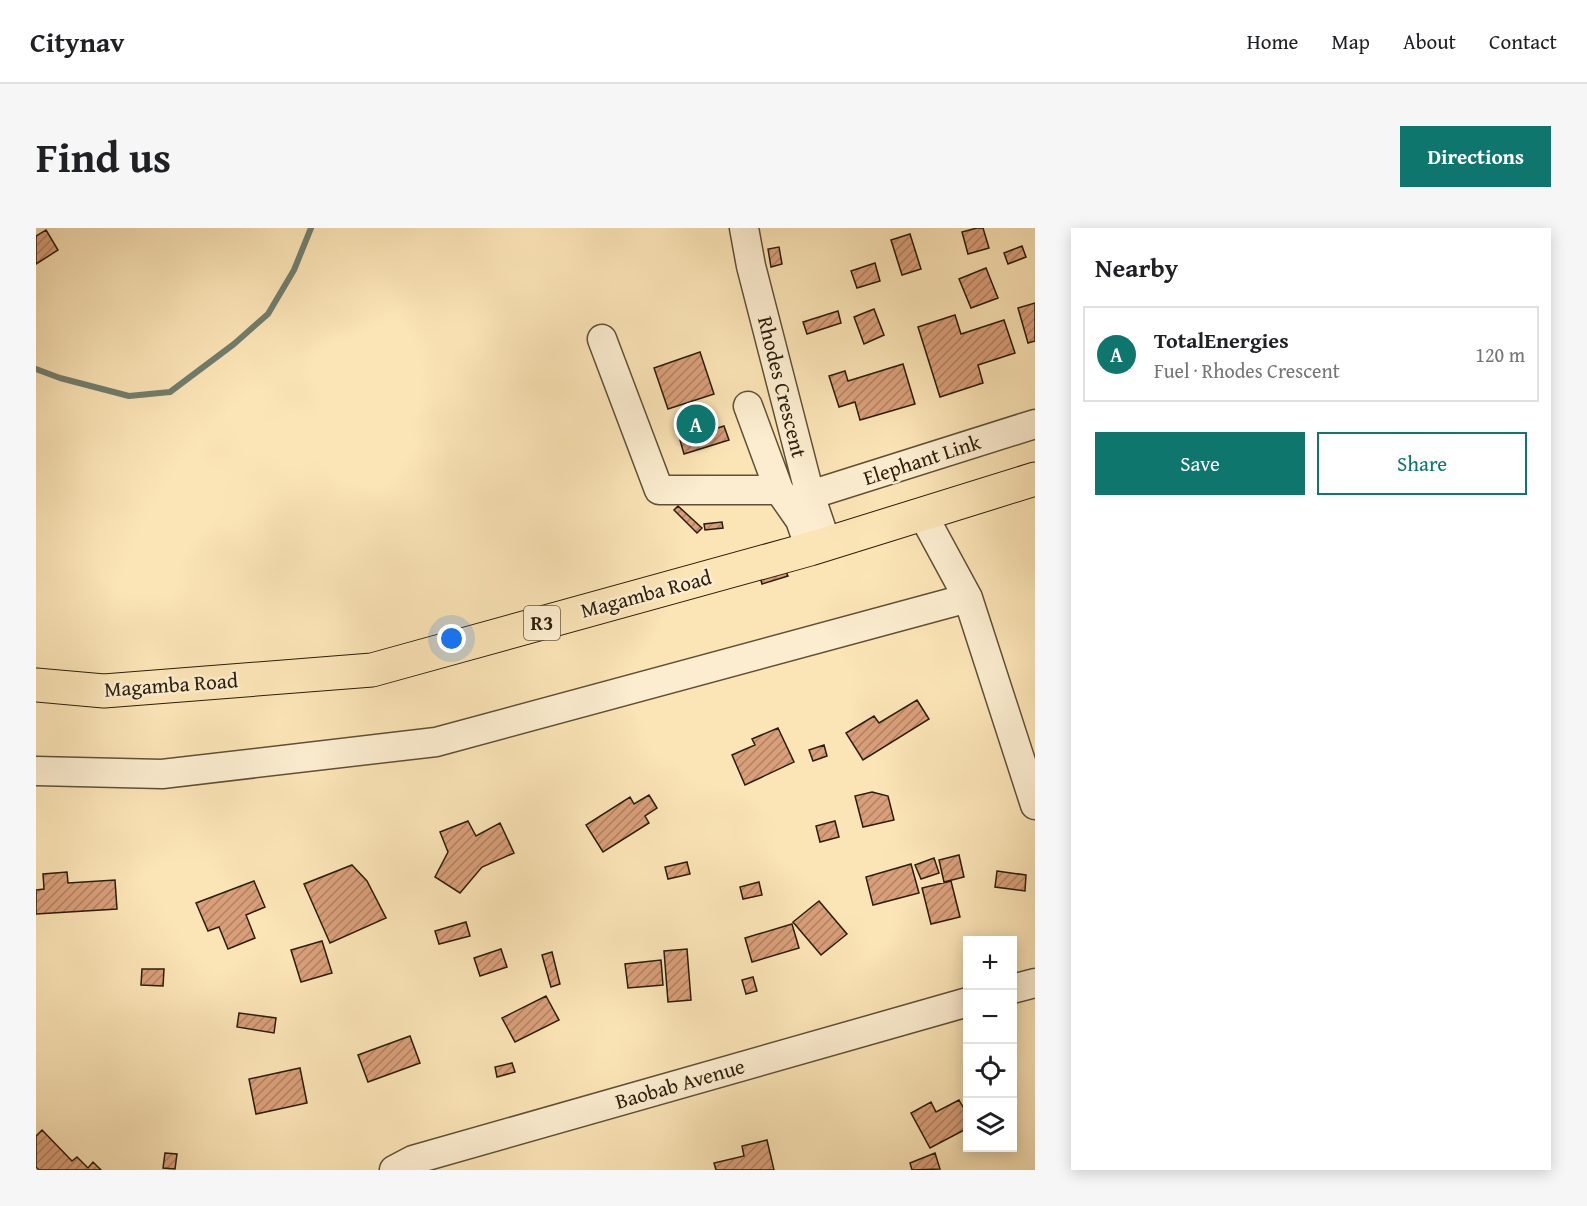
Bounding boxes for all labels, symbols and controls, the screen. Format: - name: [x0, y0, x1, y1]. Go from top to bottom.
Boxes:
- text: Citynav: [30, 21, 124, 62]
- text: Home: [1247, 26, 1298, 57]
- text: Map: [1331, 26, 1370, 57]
- text: About: [1403, 26, 1456, 57]
- text: Contact: [1489, 26, 1557, 57]
- text: Find us: [36, 126, 171, 187]
- button: Directions: [1400, 126, 1551, 187]
- text: Nearby: [1095, 248, 1178, 287]
- street label: Rhodes Crescent: [750, 313, 815, 462]
- text: TotalEnergies: [1154, 324, 1289, 356]
- text: A: [1110, 340, 1123, 369]
- text: 120 m: [1475, 340, 1525, 369]
- text: Fuel · Rhodes Crescent: [1154, 356, 1340, 385]
- pin: A: [676, 402, 716, 446]
- street label: Elephant Link: [859, 426, 985, 493]
- button: Save: [1095, 432, 1305, 495]
- button: Share: [1317, 432, 1527, 495]
- street label: Magamba Road: [577, 561, 715, 626]
- road number: R3: [524, 606, 560, 640]
- your location: [437, 624, 466, 653]
- street label: Magamba Road: [103, 664, 240, 705]
- map controls: [963, 936, 1017, 1152]
- button: +: [963, 936, 1017, 990]
- button: −: [963, 990, 1017, 1044]
- button: locate: [963, 1044, 1017, 1098]
- street label: Baobab Avenue: [611, 1050, 748, 1117]
- button: layers: [963, 1098, 1017, 1152]

